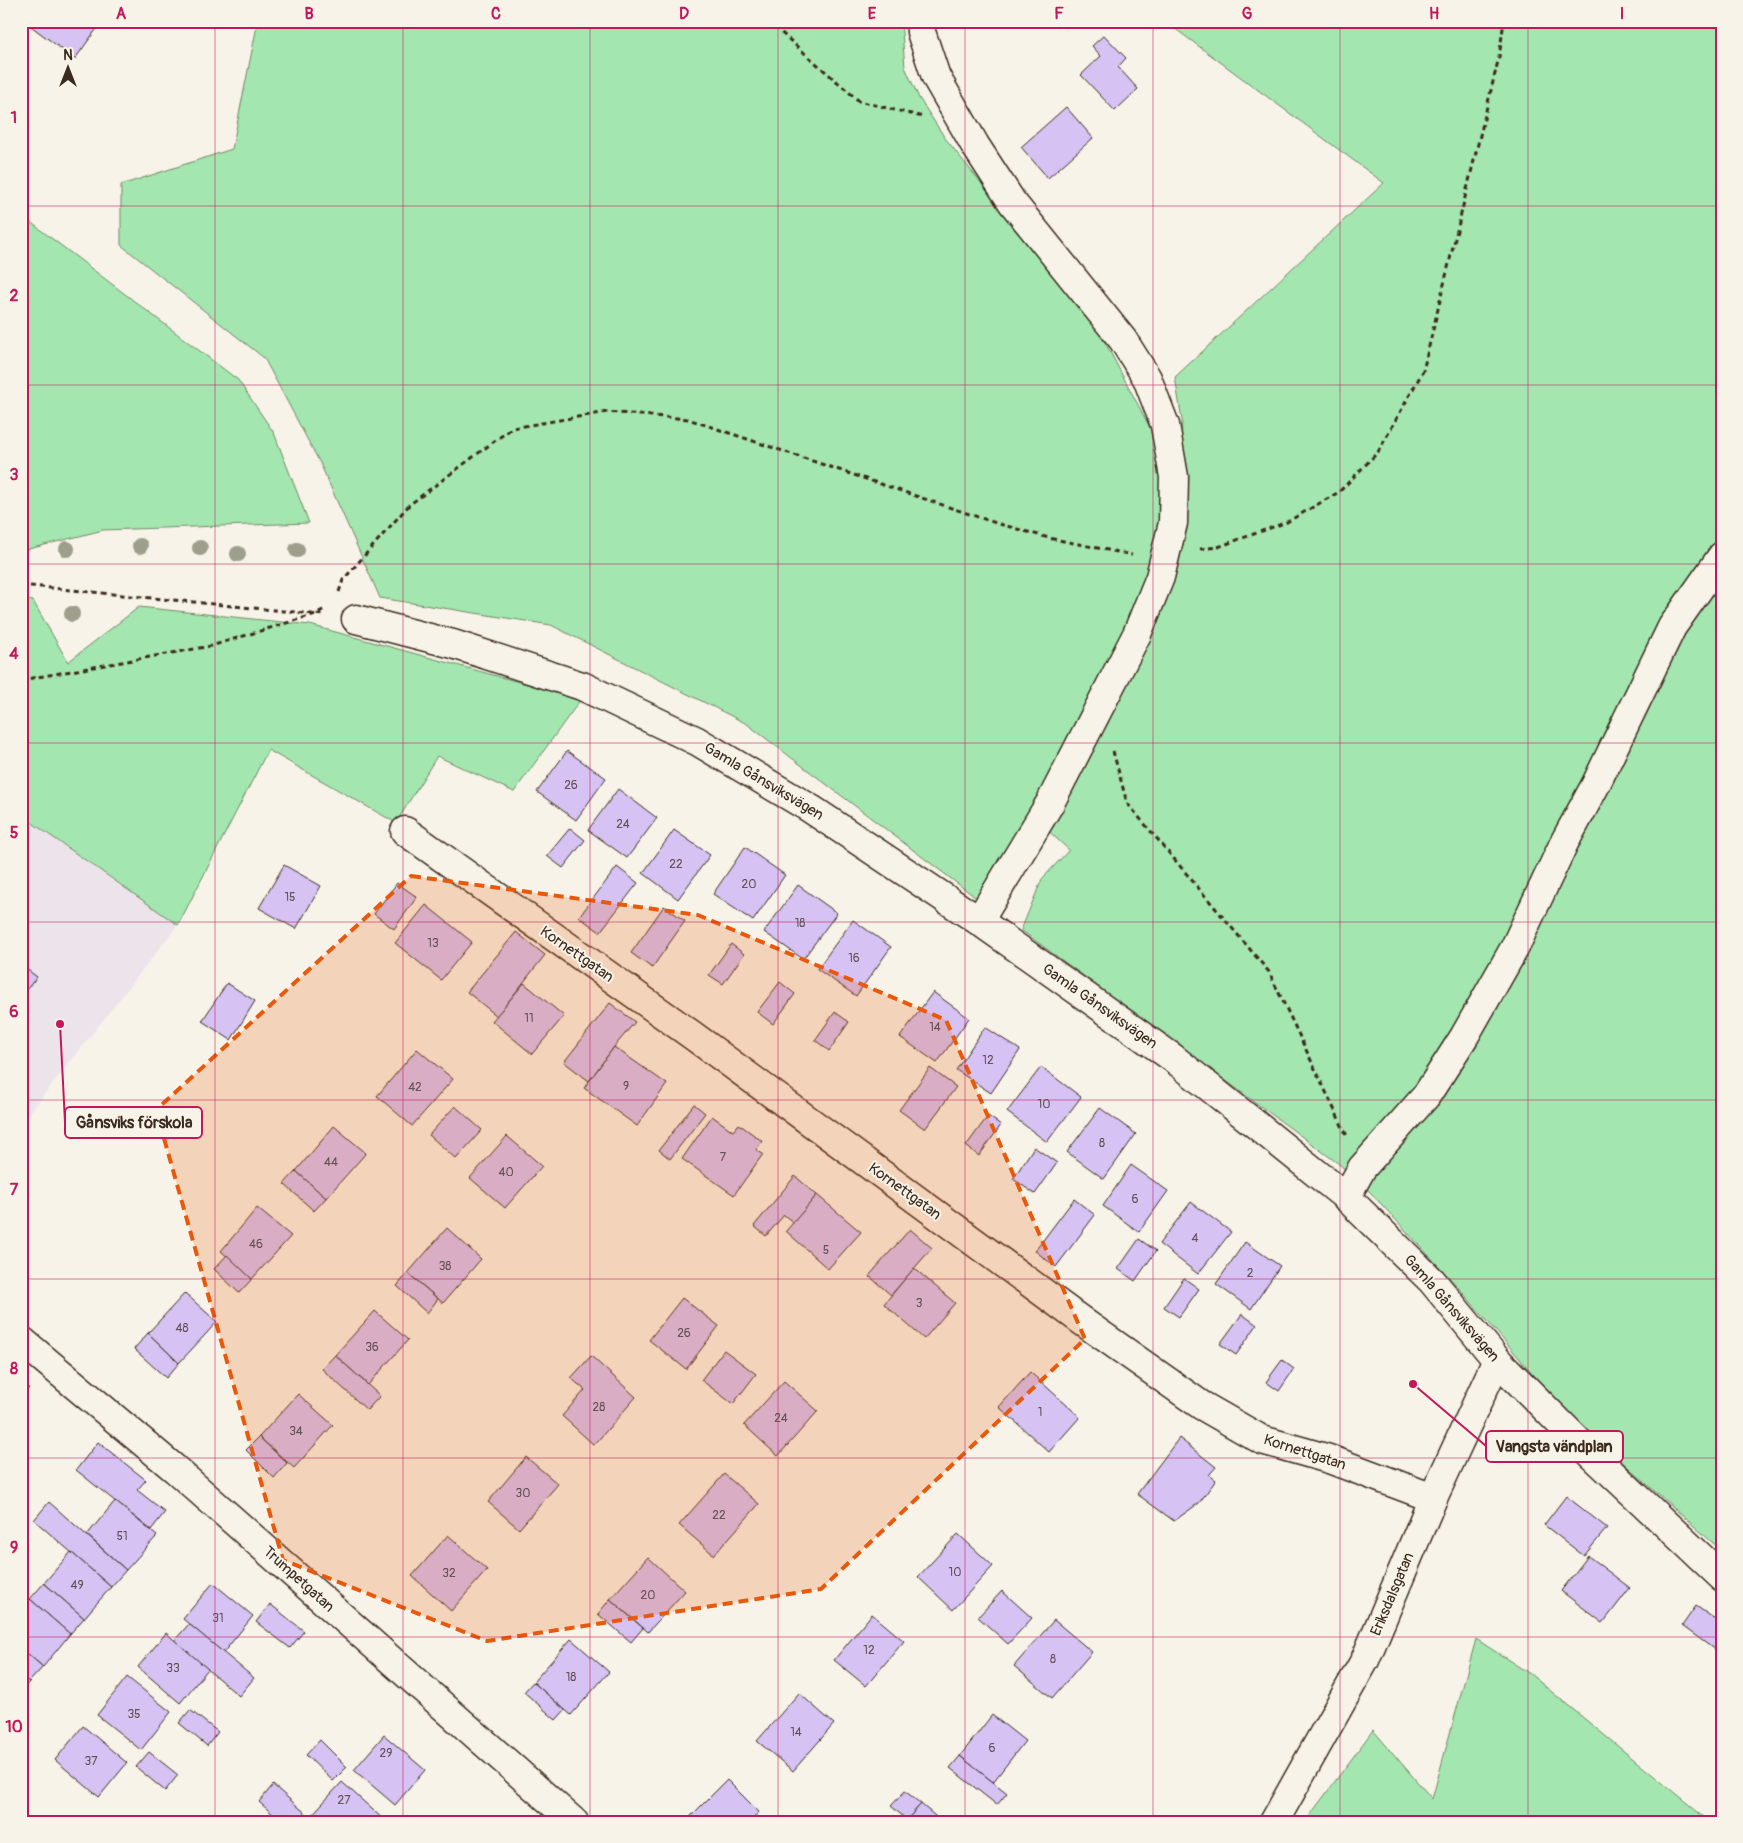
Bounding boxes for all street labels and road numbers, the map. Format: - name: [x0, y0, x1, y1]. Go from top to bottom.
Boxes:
- street label: Gamla Gånsviksvägen: [701, 738, 827, 825]
- street label: Kornettgatan: [536, 922, 617, 987]
- street label: Gamla Gånsviksvägen: [1039, 960, 1161, 1053]
- street label: Kornettgatan: [865, 1159, 945, 1224]
- street label: Gamla Gånsviksvägen: [1400, 1251, 1503, 1366]
- street label: Kornettgatan: [1261, 1430, 1348, 1475]
- street label: Trumpetgatan: [259, 1542, 338, 1616]
- street label: Eriksdalsgatan: [1366, 1550, 1419, 1639]

